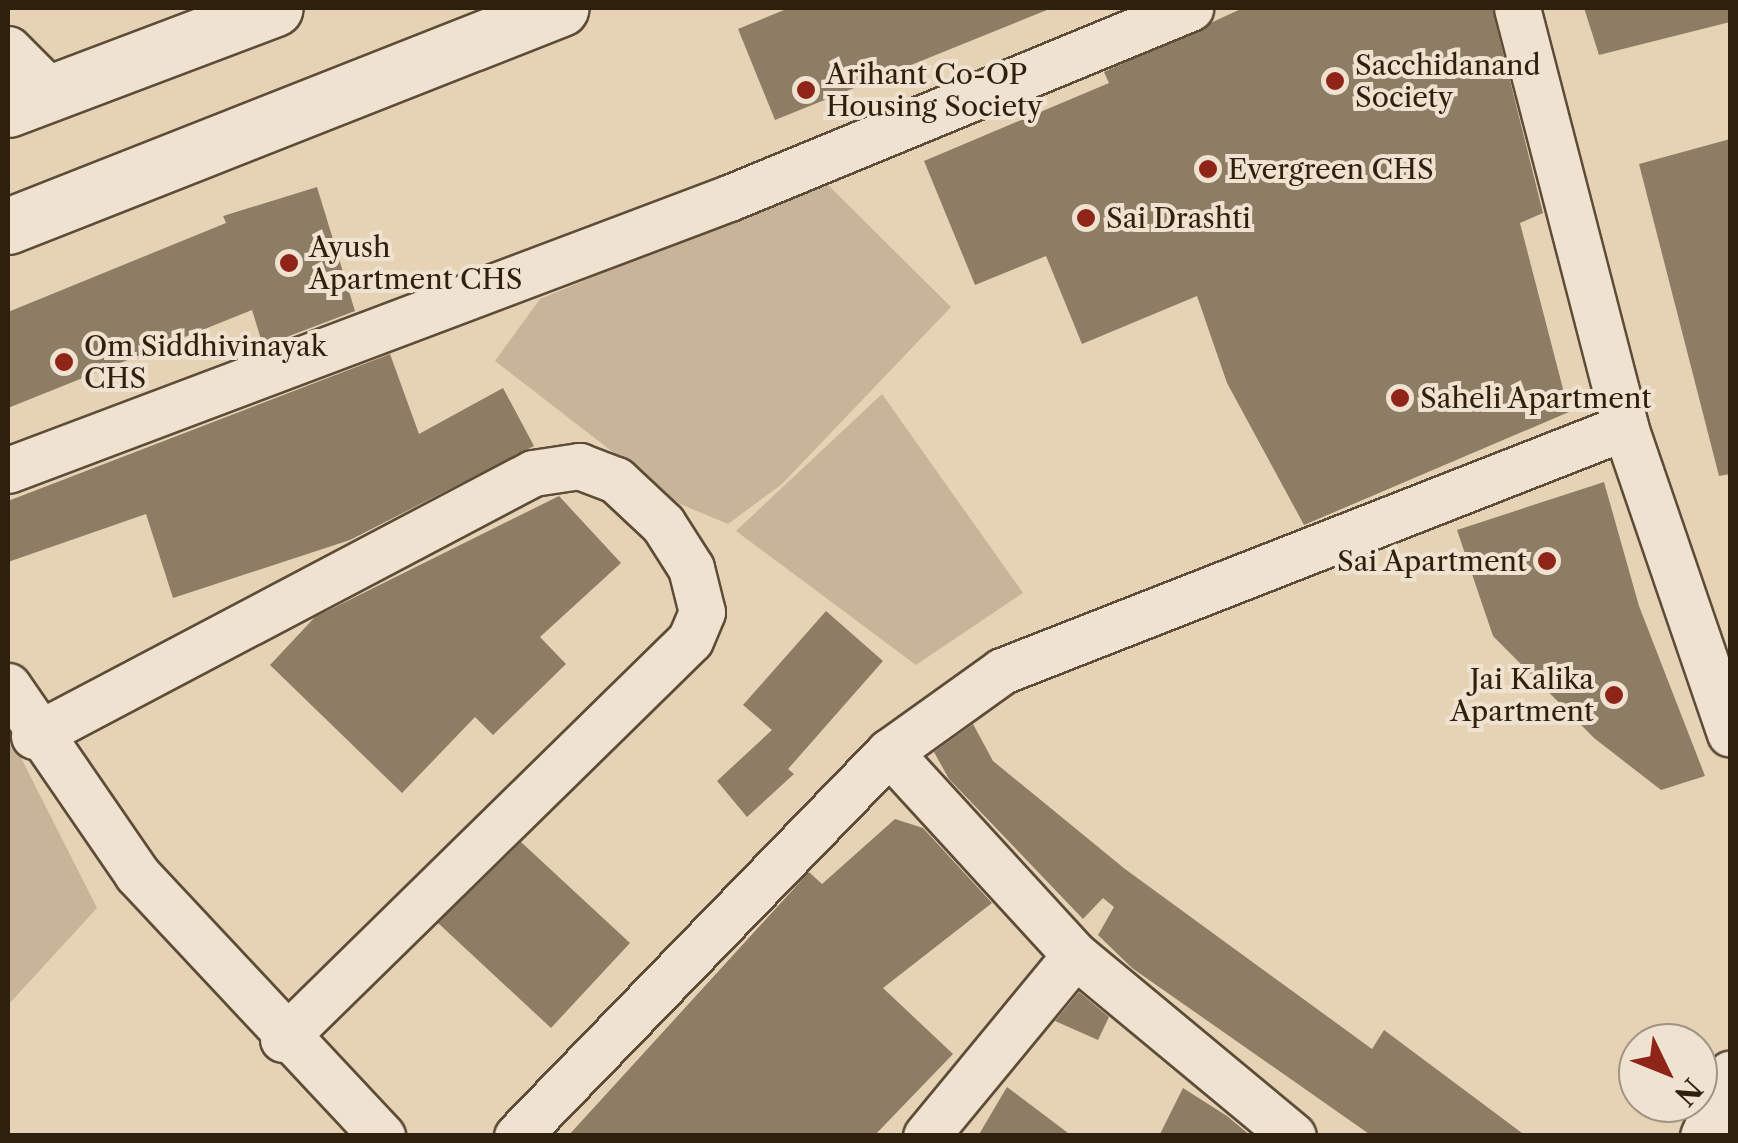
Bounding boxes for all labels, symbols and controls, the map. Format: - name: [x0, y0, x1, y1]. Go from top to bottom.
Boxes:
- place label: Sacchidanand Society: [1355, 48, 1541, 114]
- place label: Arihant Co-OP Housing Society: [826, 57, 1043, 123]
- marker: Sacchidanand Society: [1324, 70, 1346, 92]
- marker: Arihant Co-OP Housing Society: [795, 79, 817, 101]
- place label: Evergreen CHS: [1228, 152, 1434, 186]
- marker: Evergreen CHS: [1197, 158, 1219, 180]
- place label: Sai Drashti: [1106, 201, 1251, 235]
- marker: Sai Drashti: [1075, 207, 1097, 229]
- place label: Ayush Apartment CHS: [309, 230, 522, 296]
- marker: Ayush Apartment CHS: [278, 252, 300, 274]
- place label: Om Siddhivinayak CHS: [84, 329, 327, 395]
- marker: Om Siddhivinayak CHS: [53, 351, 75, 373]
- place label: Saheli Apartment: [1420, 381, 1653, 415]
- marker: Saheli Apartment: [1389, 387, 1411, 409]
- place label: Sai Apartment: [1336, 544, 1527, 578]
- marker: Sai Apartment: [1536, 550, 1558, 572]
- place label: Jai Kalika Apartment: [1450, 662, 1594, 728]
- marker: Jai Kalika Apartment: [1603, 684, 1625, 706]
- north arrow: [1618, 1023, 1718, 1123]
- text: N: [1668, 1072, 1709, 1113]

